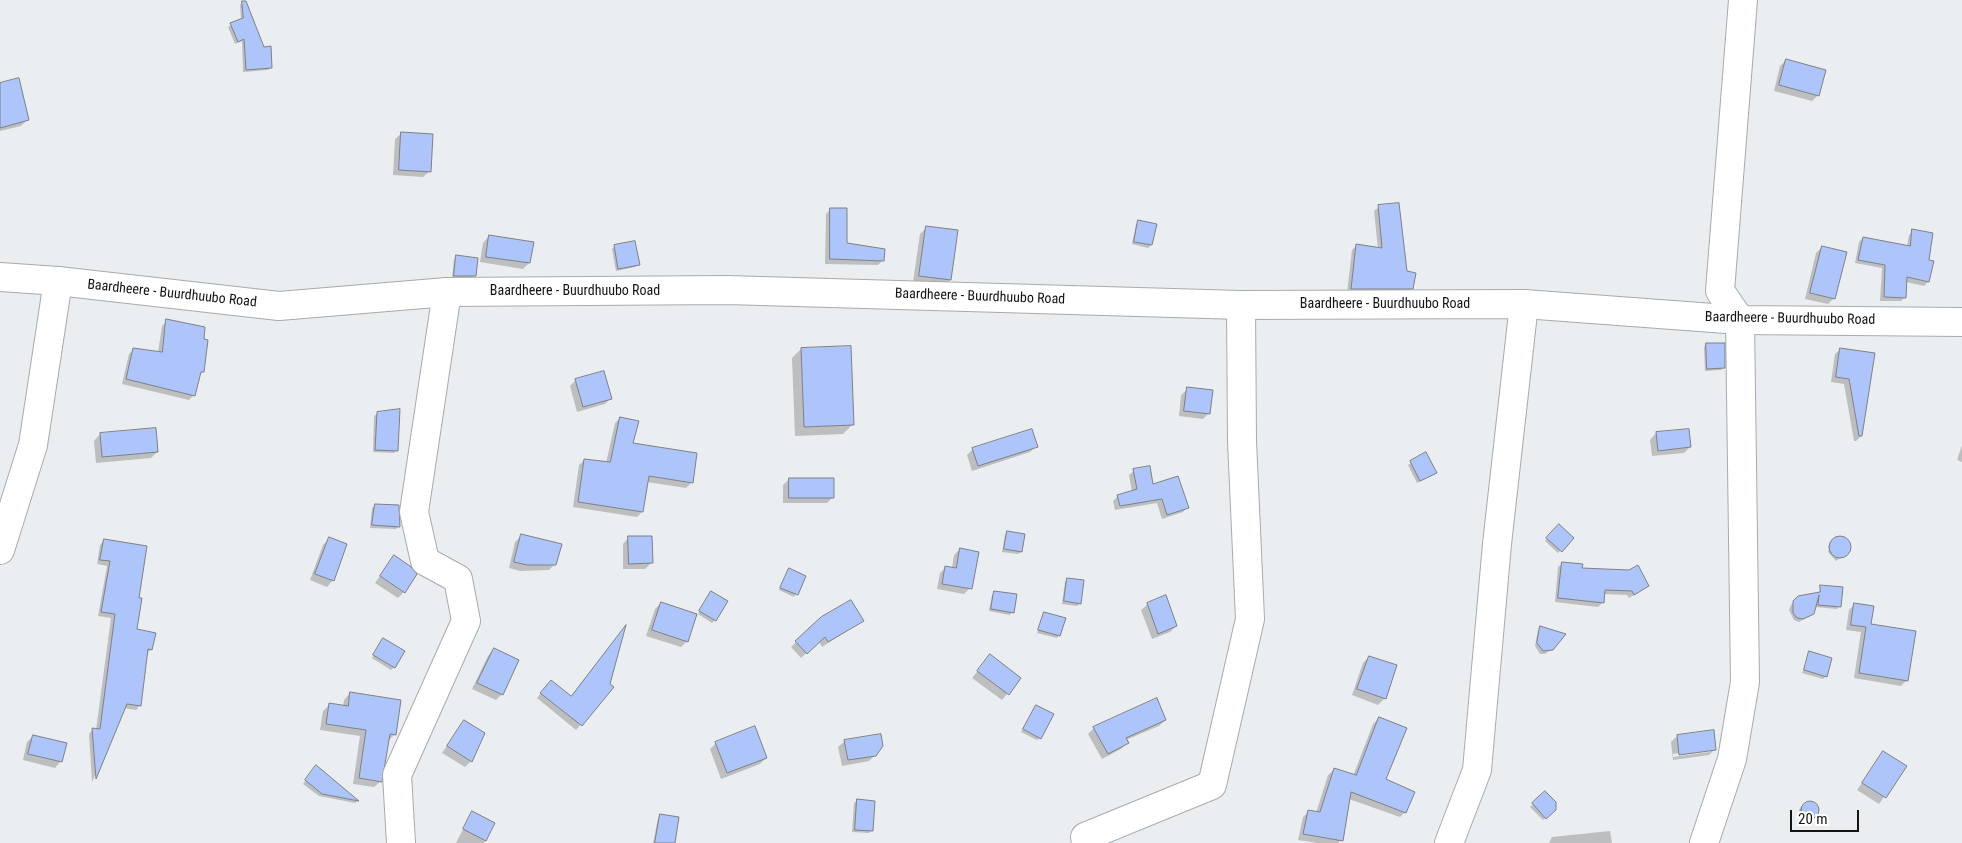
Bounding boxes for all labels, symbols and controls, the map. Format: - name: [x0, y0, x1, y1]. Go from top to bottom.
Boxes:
- street label: Baardheere - Buurdhuubo Road: [86, 277, 258, 311]
- street label: Baardheere - Buurdhuubo Road: [490, 283, 660, 299]
- street label: Baardheere - Buurdhuubo Road: [895, 286, 1065, 308]
- street label: Baardheere - Buurdhuubo Road: [1300, 296, 1470, 312]
- street label: Baardheere - Buurdhuubo Road: [1705, 309, 1875, 329]
- scale bar: [1792, 800, 1861, 832]
- text: 20 m: [1798, 810, 1828, 828]

